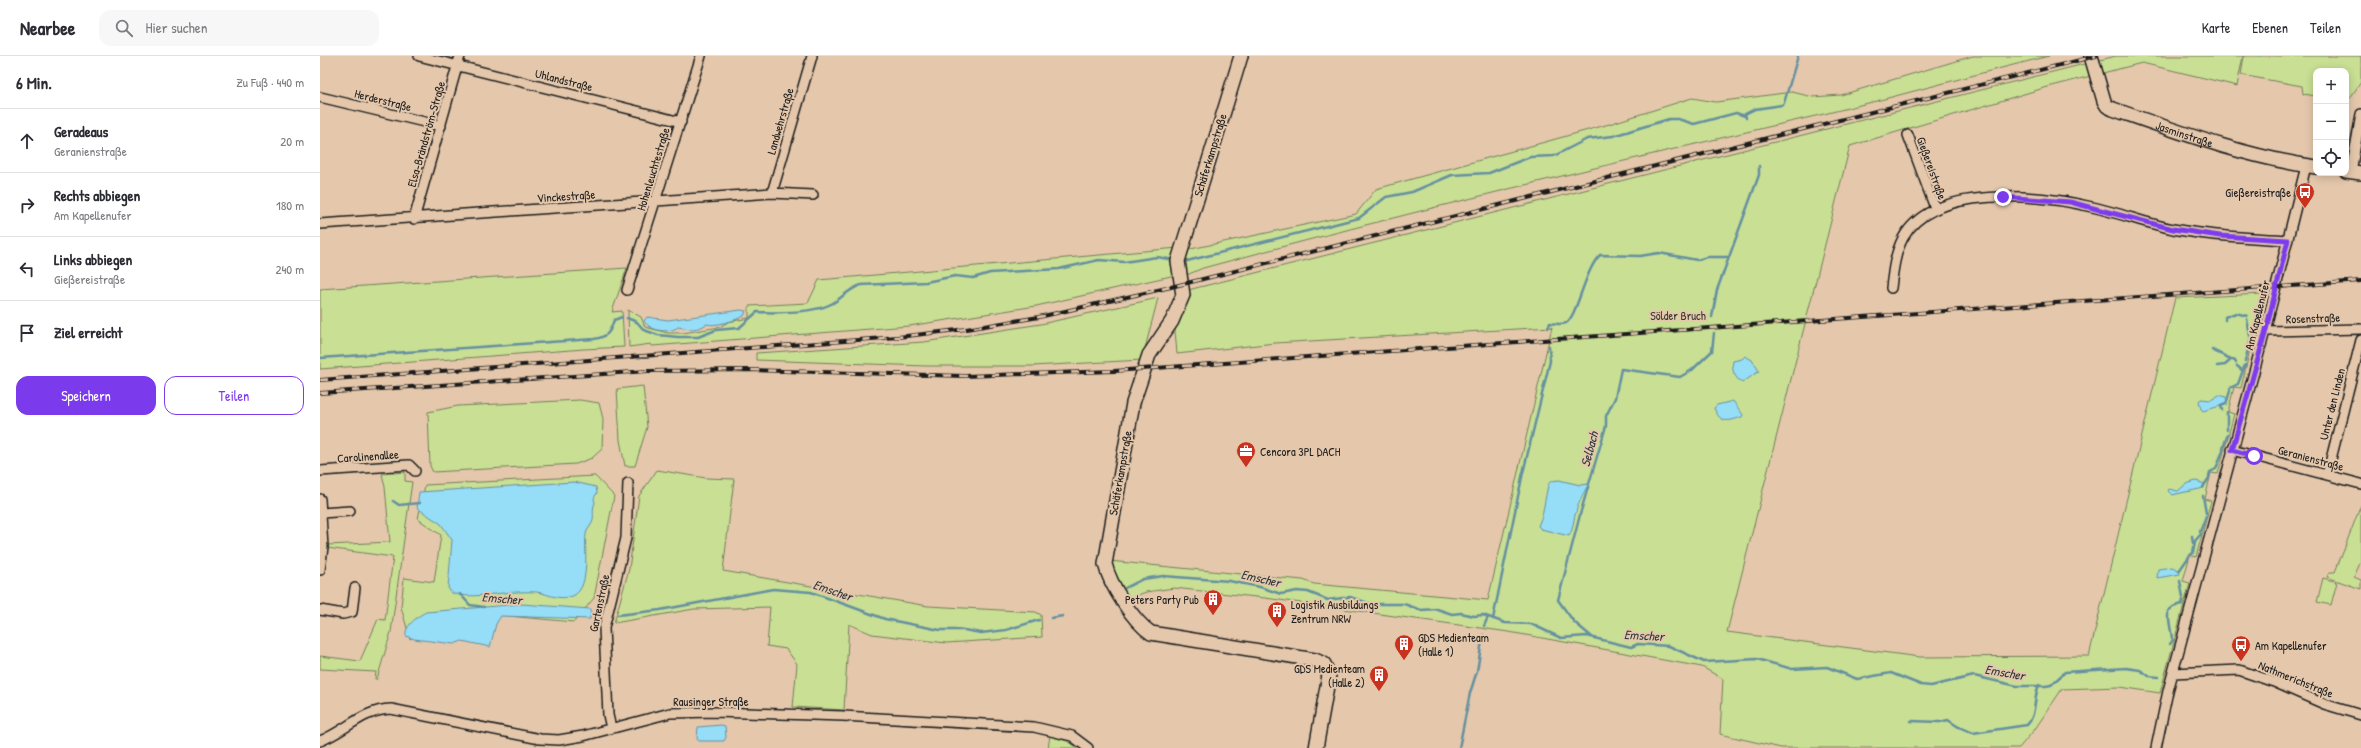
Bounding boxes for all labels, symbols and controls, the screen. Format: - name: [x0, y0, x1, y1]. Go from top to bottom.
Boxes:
- search box: [99, 10, 379, 46]
- text: Nearbee: [20, 15, 75, 41]
- icon: search: [113, 17, 135, 39]
- text: Hier suchen: [145, 17, 208, 38]
- text: Karte: [2202, 18, 2230, 37]
- text: Ebenen: [2252, 18, 2288, 37]
- text: Teilen: [2310, 18, 2341, 37]
- street label: Uhlandstraße: [533, 65, 595, 95]
- map controls: [2313, 68, 2349, 176]
- button: +: [2313, 68, 2349, 104]
- text: 6 Min.: [16, 71, 52, 94]
- text: Zu Fuß · 440 m: [236, 73, 304, 91]
- street label: Elsa-Brändström-Straße: [403, 79, 449, 189]
- street label: Herderstraße: [353, 85, 414, 115]
- street label: Landwehrstraße: [762, 86, 798, 156]
- button: −: [2313, 104, 2349, 140]
- street label: Schäferkampstraße: [1189, 111, 1231, 199]
- street label: Jasminstraße: [2154, 116, 2215, 151]
- text: Geradeaus: [54, 121, 108, 142]
- street label: Hohenleuchtestraße: [632, 125, 674, 213]
- icon: ahead: [16, 130, 38, 152]
- text: 20 m: [280, 132, 304, 150]
- street label: Gießereistraße: [1913, 134, 1951, 202]
- button: locate: [2313, 140, 2349, 176]
- text: Geranienstraße: [54, 142, 127, 160]
- bus stop icon: Gießereistraße: [2294, 181, 2316, 209]
- place label: Gießereistraße: [2225, 184, 2291, 201]
- text: Rechts abbiegen: [54, 185, 140, 206]
- street label: Vinckestraße: [536, 185, 596, 207]
- route end: [1994, 188, 2012, 206]
- icon: right: [16, 194, 38, 216]
- text: 180 m: [276, 196, 304, 214]
- text: Am Kapellenufer: [54, 206, 132, 224]
- text: Links abbiegen: [54, 249, 132, 270]
- icon: left: [16, 258, 38, 280]
- text: 240 m: [275, 260, 304, 278]
- text: Gießereistraße: [54, 270, 125, 288]
- street label: Am Kapellenufer: [2240, 278, 2274, 352]
- park label: Sölder Bruch: [1650, 307, 1706, 324]
- street label: Rosenstraße: [2286, 309, 2341, 327]
- icon: arrive: [16, 322, 38, 344]
- text: Ziel erreicht: [54, 322, 123, 343]
- street label: Unter den Linden: [2315, 366, 2349, 442]
- button: Speichern: [16, 376, 156, 415]
- button: Teilen: [164, 376, 304, 415]
- water label: Selbach: [1576, 428, 1603, 469]
- street label: Schäferkampstraße: [1104, 429, 1136, 517]
- office icon: Cencora 3PL DACH: [1235, 440, 1257, 468]
- street label: Geranienstraße: [2276, 441, 2346, 475]
- place label: Cencora 3PL DACH: [1260, 443, 1341, 460]
- street label: Carolinenallee: [337, 445, 400, 467]
- route start: [2245, 447, 2263, 465]
- water label: Emscher: [1239, 565, 1285, 592]
- street label: Gartenstraße: [585, 572, 613, 633]
- water label: Emscher: [811, 575, 857, 606]
- water label: Emscher: [481, 587, 525, 609]
- building icon: Peters Party Pub: [1202, 588, 1224, 616]
- place label: Peters Party Pub: [1125, 591, 1199, 608]
- place label: Logistik Ausbildungs Zentrum NRW: [1291, 596, 1379, 627]
- building icon: Logistik Ausbildungs Zentrum NRW: [1266, 600, 1288, 628]
- water label: Emscher: [1623, 625, 1667, 645]
- place label: GDS Medienteam (Halle 1): [1418, 629, 1489, 660]
- building icon: GDS Medienteam (Halle 1): [1393, 633, 1415, 661]
- bus stop icon: Am Kapellenufer: [2230, 634, 2252, 662]
- place label: Am Kapellenufer: [2255, 637, 2327, 654]
- street label: Nathmerichstraße: [2256, 656, 2336, 702]
- place label: GDS Medienteam (Halle 2): [1294, 660, 1365, 691]
- water label: Emscher: [1984, 660, 2028, 685]
- building icon: GDS Medienteam (Halle 2): [1368, 664, 1390, 692]
- street label: Rausinger Straße: [673, 693, 749, 710]

